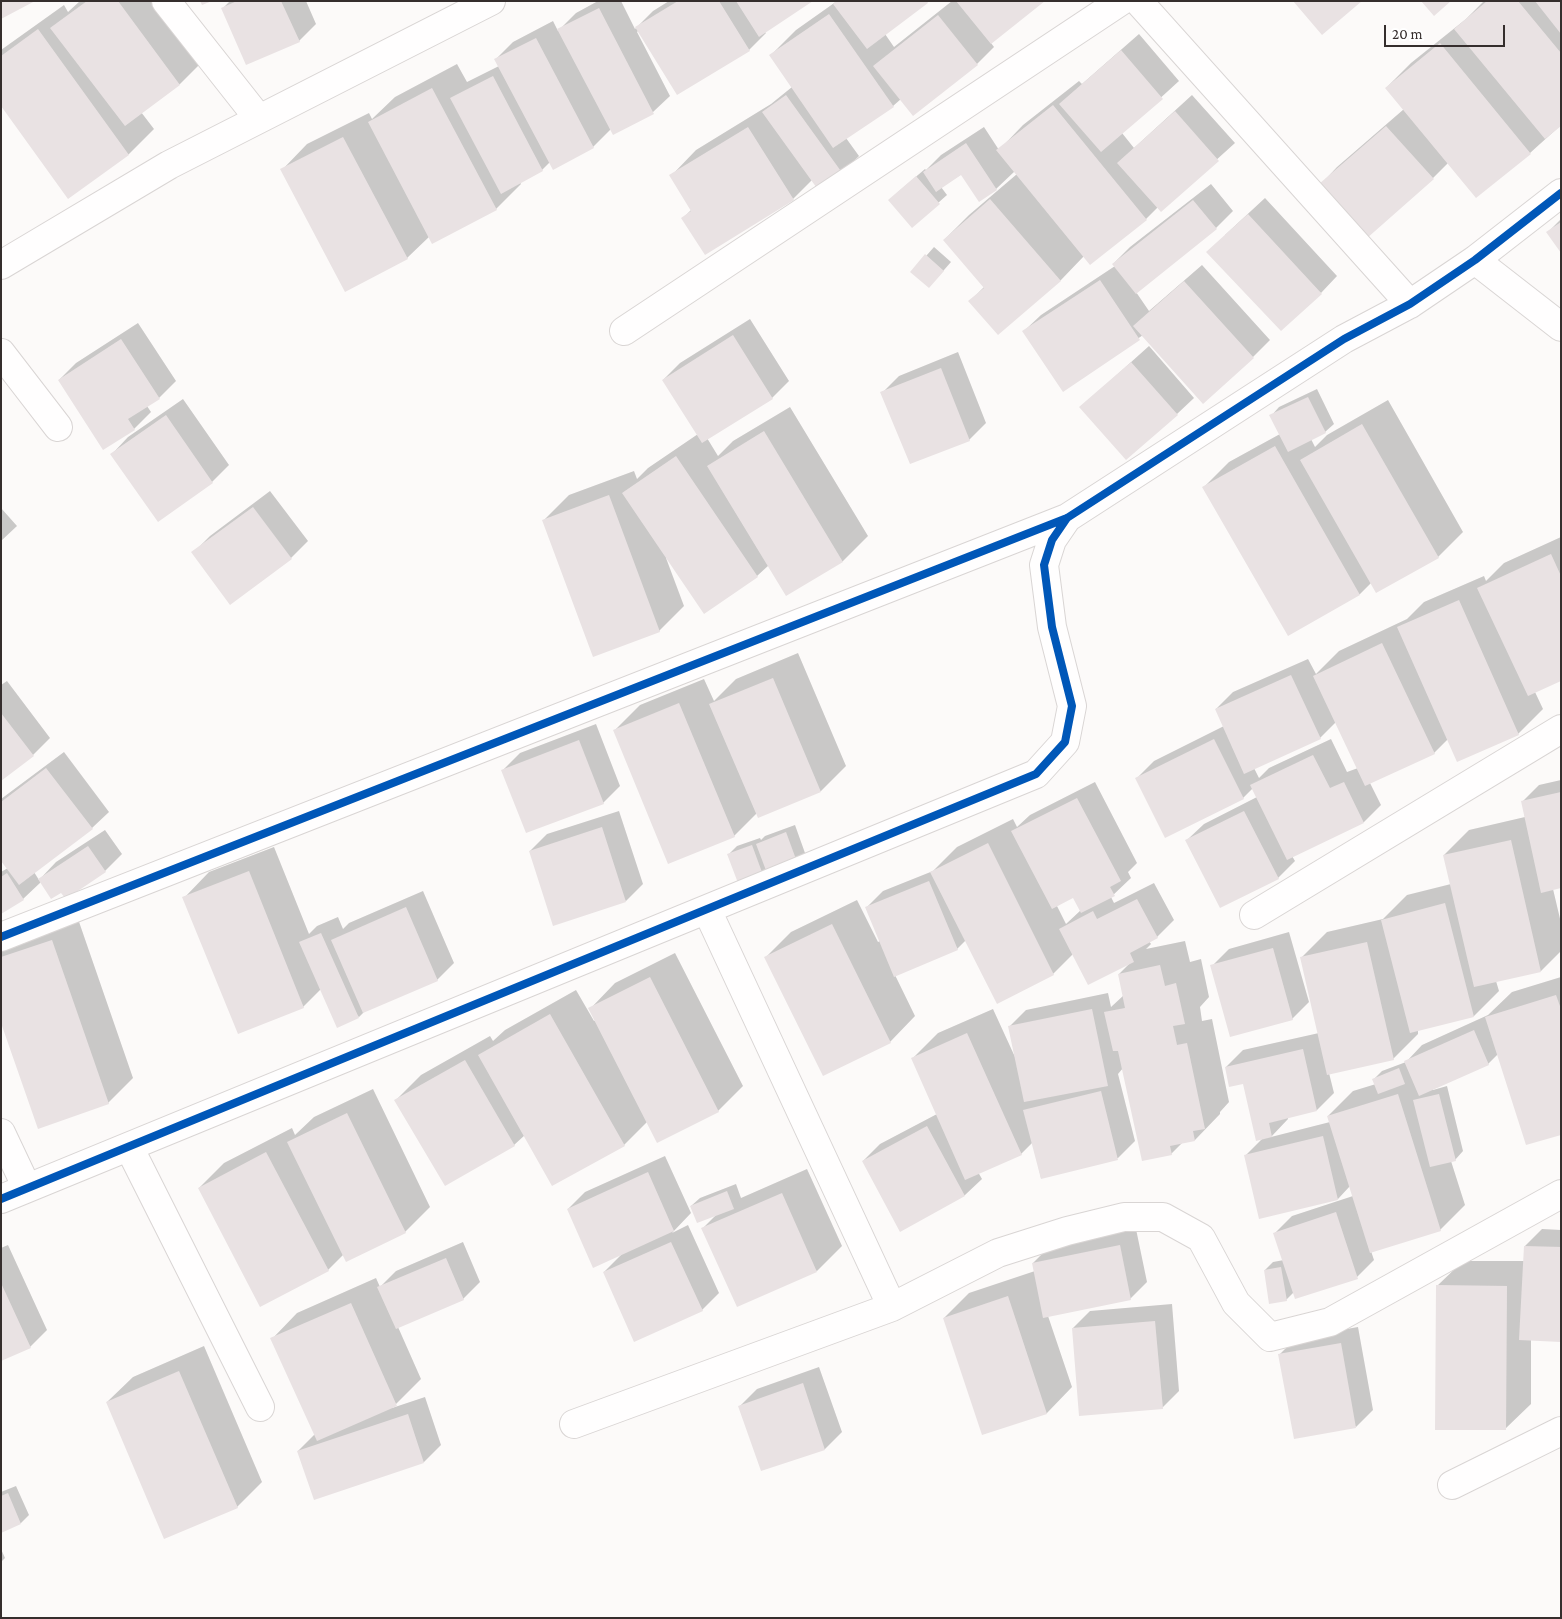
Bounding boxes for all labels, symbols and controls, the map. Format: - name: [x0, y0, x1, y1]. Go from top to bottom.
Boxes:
- scale bar: [1387, 15, 1508, 47]
- text: 20 m: [1392, 26, 1423, 42]

